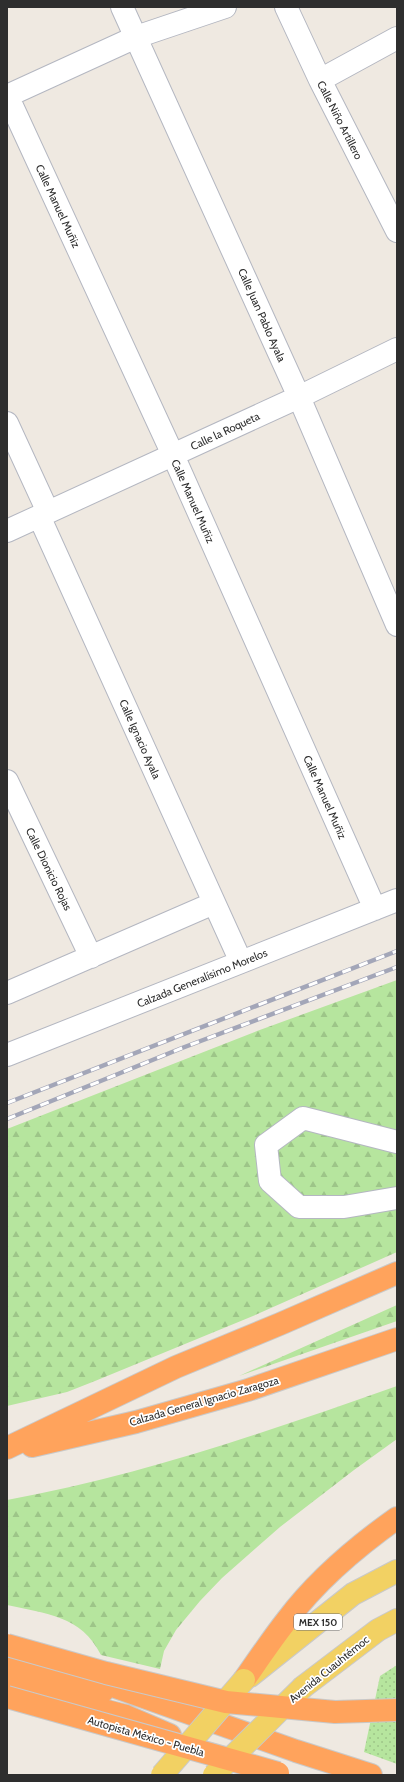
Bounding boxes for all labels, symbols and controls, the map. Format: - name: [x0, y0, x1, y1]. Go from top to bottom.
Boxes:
- street label: Calle Niño Artillero: [314, 78, 366, 162]
- street label: Calle Manuel Muñiz: [33, 162, 83, 250]
- street label: Calle Juan Pablo Ayala: [235, 266, 289, 365]
- street label: Calle la Roqueta: [188, 409, 262, 453]
- street label: Calle Manuel Muñiz: [168, 457, 218, 545]
- street label: Calle Ignacio Ayala: [116, 697, 164, 782]
- street label: Calle Manuel Muñiz: [300, 753, 350, 841]
- street label: Calle Dionicio Rojas: [23, 825, 75, 913]
- street label: Calzada Generalísimo Morelos: [135, 945, 270, 1011]
- street label: Calzada General Ignacio Zaragoza: [128, 1373, 281, 1429]
- road number: MEX 150: [294, 1614, 342, 1630]
- street label: Avenida Cuauhtémoc: [286, 1632, 372, 1706]
- street label: Autopista México - Puebla: [86, 1713, 207, 1760]

